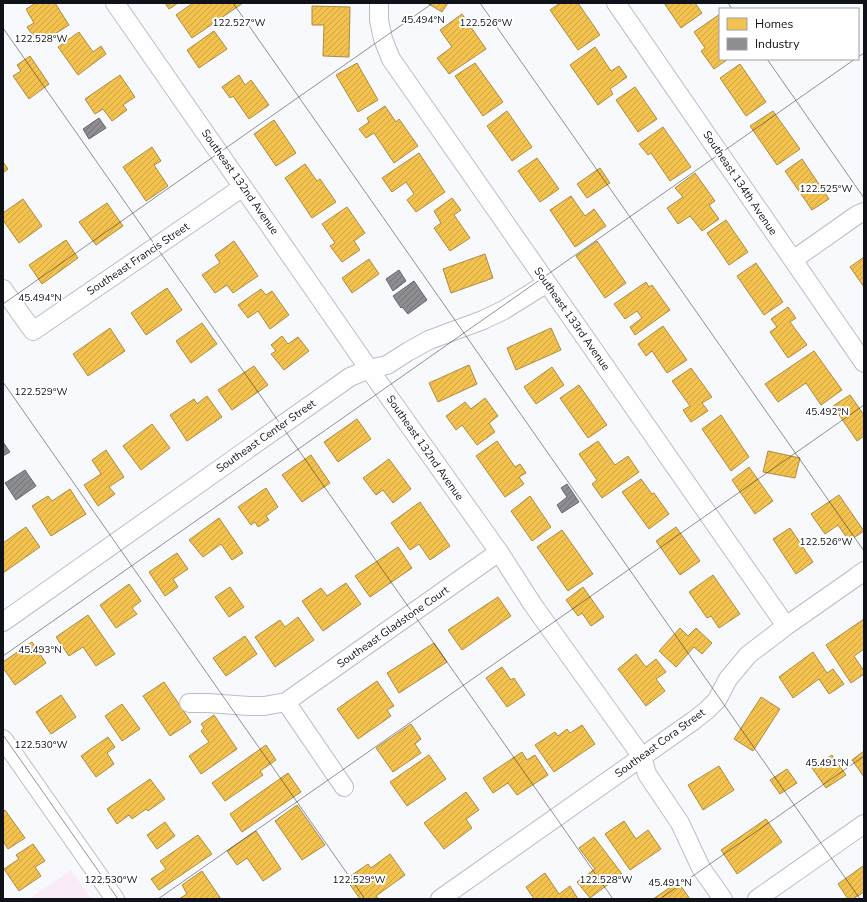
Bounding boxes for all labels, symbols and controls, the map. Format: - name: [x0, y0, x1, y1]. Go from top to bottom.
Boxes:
- legend: [719, 8, 859, 60]
- text: 45.494°N: [401, 13, 445, 27]
- text: 122.527°W: [212, 16, 266, 30]
- text: 122.526°W: [459, 16, 513, 30]
- text: Homes: [755, 16, 793, 32]
- text: 122.528°W: [14, 32, 68, 46]
- text: Industry: [755, 36, 800, 52]
- street label: Southeast 132nd Avenue: [198, 126, 282, 238]
- street label: Southeast 134th Avenue: [699, 128, 781, 238]
- text: 122.525°W: [799, 182, 853, 196]
- street label: Southeast Francis Street: [84, 219, 192, 299]
- street label: Southeast 133rd Avenue: [531, 264, 614, 374]
- text: 45.494°N: [18, 291, 62, 305]
- text: 122.529°W: [14, 385, 68, 399]
- street label: Southeast 132nd Avenue: [383, 392, 467, 504]
- street label: Southeast Center Street: [213, 396, 319, 476]
- text: 45.492°N: [805, 405, 849, 419]
- text: 122.526°W: [799, 535, 853, 549]
- street label: Southeast Gladstone Court: [334, 582, 452, 671]
- text: 45.493°N: [18, 643, 62, 657]
- street label: Southeast Cora Street: [612, 705, 708, 781]
- text: 122.530°W: [14, 738, 68, 752]
- text: 45.491°N: [805, 756, 849, 770]
- text: 122.530°W: [84, 873, 138, 887]
- text: 122.529°W: [332, 873, 386, 887]
- text: 122.528°W: [579, 873, 633, 887]
- text: 45.491°N: [648, 876, 692, 890]

